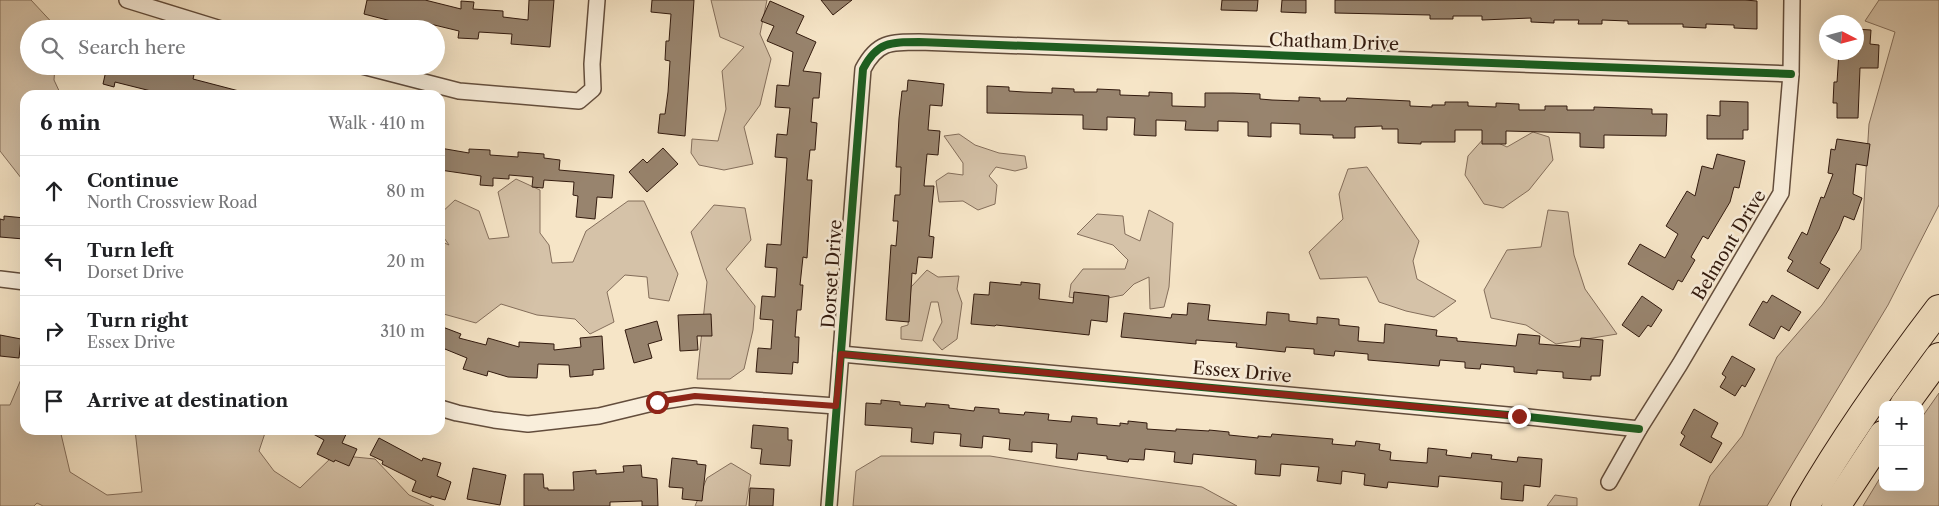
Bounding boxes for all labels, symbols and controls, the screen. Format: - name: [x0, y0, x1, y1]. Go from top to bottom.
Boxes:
- north arrow: [1819, 15, 1864, 60]
- search box: [20, 20, 445, 75]
- street label: Chatham Drive: [1269, 29, 1399, 55]
- icon: search: [38, 34, 66, 62]
- text: Search here: [78, 36, 186, 59]
- text: 6 min: [40, 110, 101, 135]
- text: Walk · 410 m: [328, 113, 425, 133]
- text: Continue: [87, 169, 179, 192]
- icon: ahead: [40, 177, 68, 205]
- text: 80 m: [386, 181, 425, 201]
- street label: Belmont Drive: [1687, 186, 1771, 304]
- text: North Crossview Road: [87, 192, 258, 212]
- street label: Dorset Drive: [817, 219, 847, 329]
- text: Turn left: [87, 239, 174, 262]
- icon: left: [40, 247, 68, 275]
- text: 20 m: [386, 251, 425, 271]
- text: Dorset Drive: [87, 262, 184, 282]
- text: Turn right: [87, 309, 188, 332]
- icon: right: [40, 317, 68, 345]
- text: 310 m: [380, 321, 425, 341]
- text: Essex Drive: [87, 332, 175, 352]
- street label: Essex Drive: [1192, 357, 1292, 387]
- icon: arrive: [40, 387, 68, 415]
- text: Arrive at destination: [87, 389, 288, 412]
- route start: [646, 391, 669, 414]
- map controls: [1879, 401, 1924, 491]
- button: +: [1879, 401, 1924, 446]
- route end: [1508, 405, 1531, 428]
- button: −: [1879, 446, 1924, 491]

